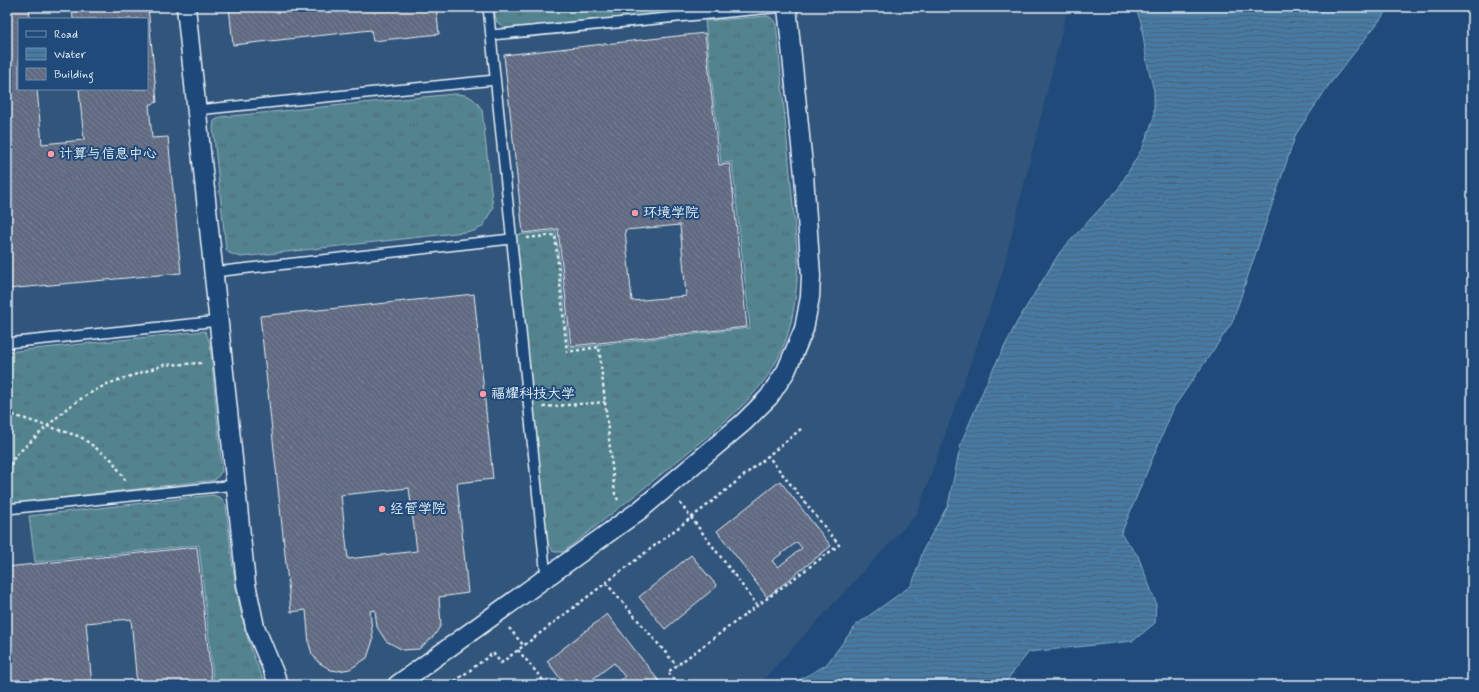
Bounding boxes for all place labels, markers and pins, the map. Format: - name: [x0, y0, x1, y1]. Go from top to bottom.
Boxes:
- place label: 计算与信息中心: [59, 145, 157, 163]
- marker: 计算与信息中心: [46, 149, 56, 159]
- place label: 环境学院: [643, 204, 699, 222]
- marker: 环境学院: [630, 208, 640, 218]
- place label: 福耀科技大学: [491, 385, 575, 403]
- marker: 福耀科技大学: [478, 389, 488, 399]
- place label: 经管学院: [390, 500, 446, 518]
- marker: 经管学院: [377, 504, 387, 514]

